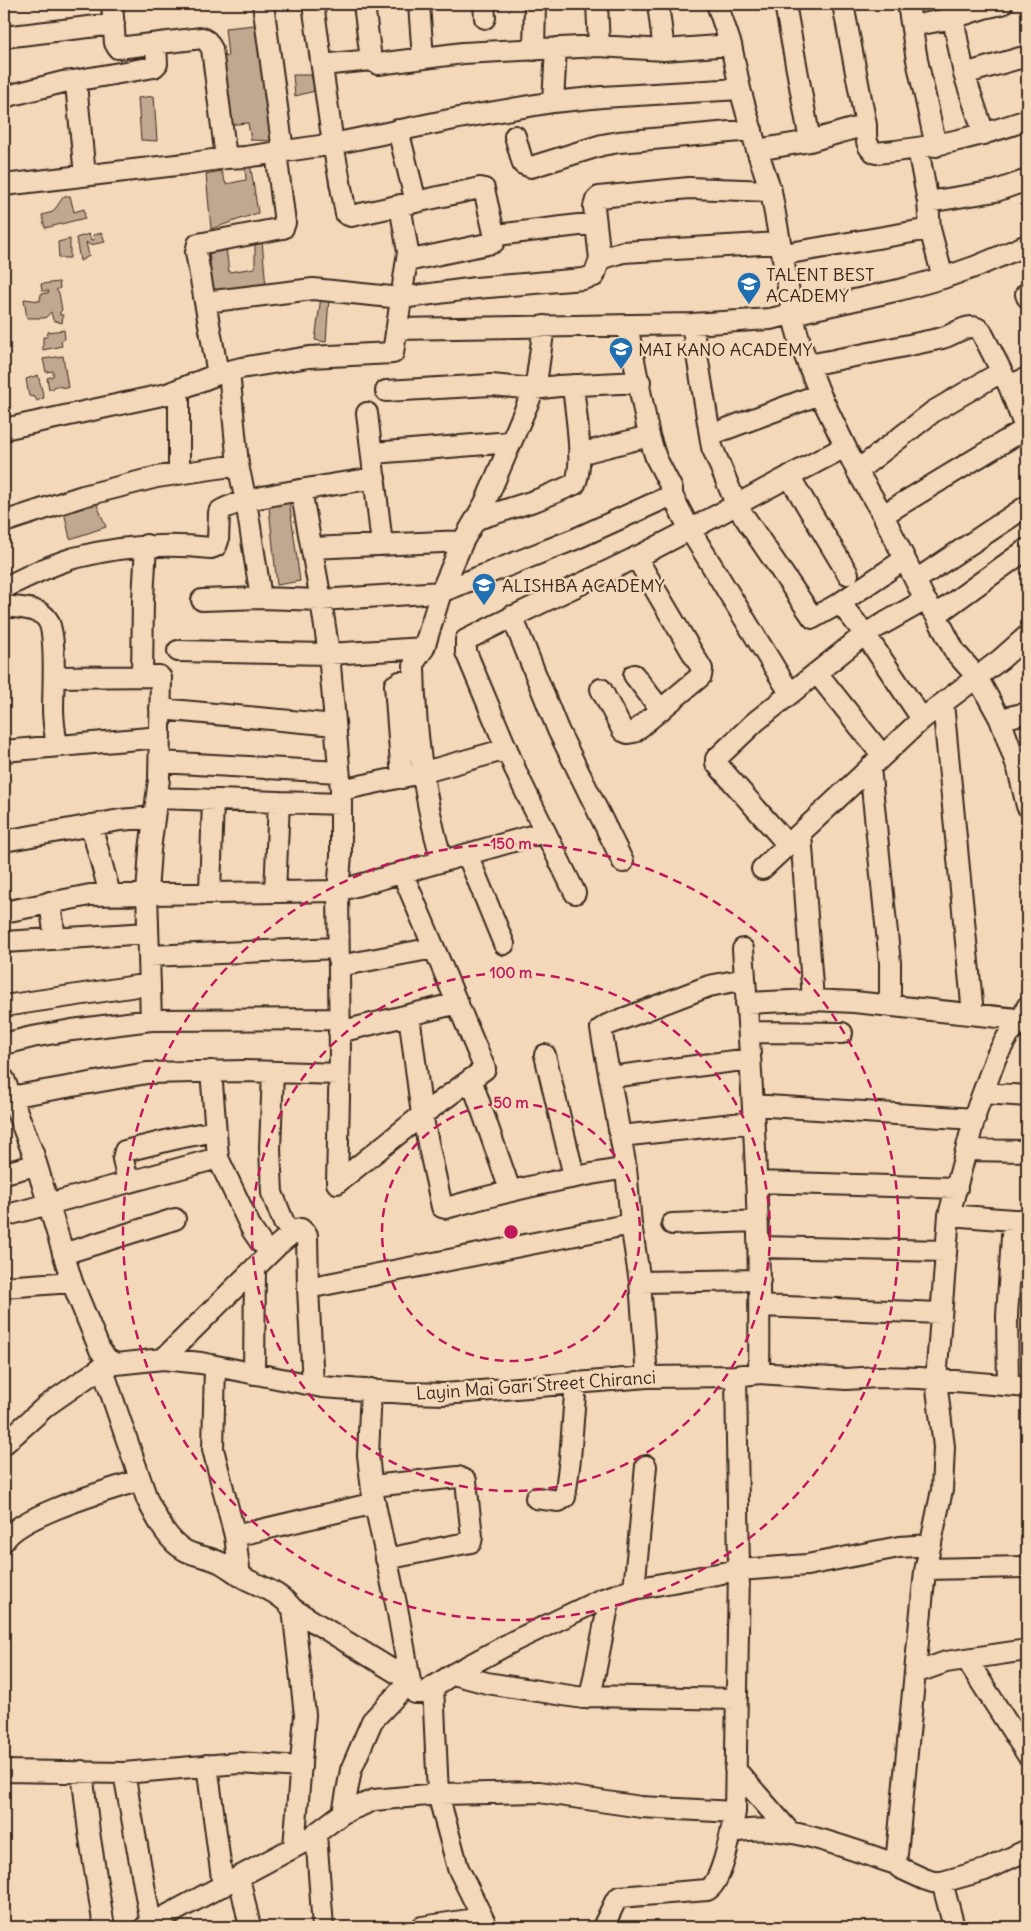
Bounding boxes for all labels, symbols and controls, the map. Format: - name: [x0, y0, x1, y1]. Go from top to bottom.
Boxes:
- place label: TALENT BEST ACADEMY: [766, 263, 874, 307]
- school or university icon: TALENT BEST ACADEMY: [736, 271, 762, 305]
- school or university icon: MAI KANO ACADEMY: [608, 336, 634, 370]
- place label: MAI KANO ACADEMY: [638, 338, 813, 361]
- school or university icon: ALISHBA ACADEMY: [471, 572, 497, 606]
- place label: ALISHBA ACADEMY: [502, 574, 665, 597]
- text: 150 m: [490, 834, 532, 853]
- text: 100 m: [490, 963, 532, 982]
- text: 50 m: [493, 1093, 529, 1112]
- centre of rings: [502, 1223, 520, 1241]
- street label: Layin Mai Gari Street Chiranci: [415, 1365, 657, 1405]

